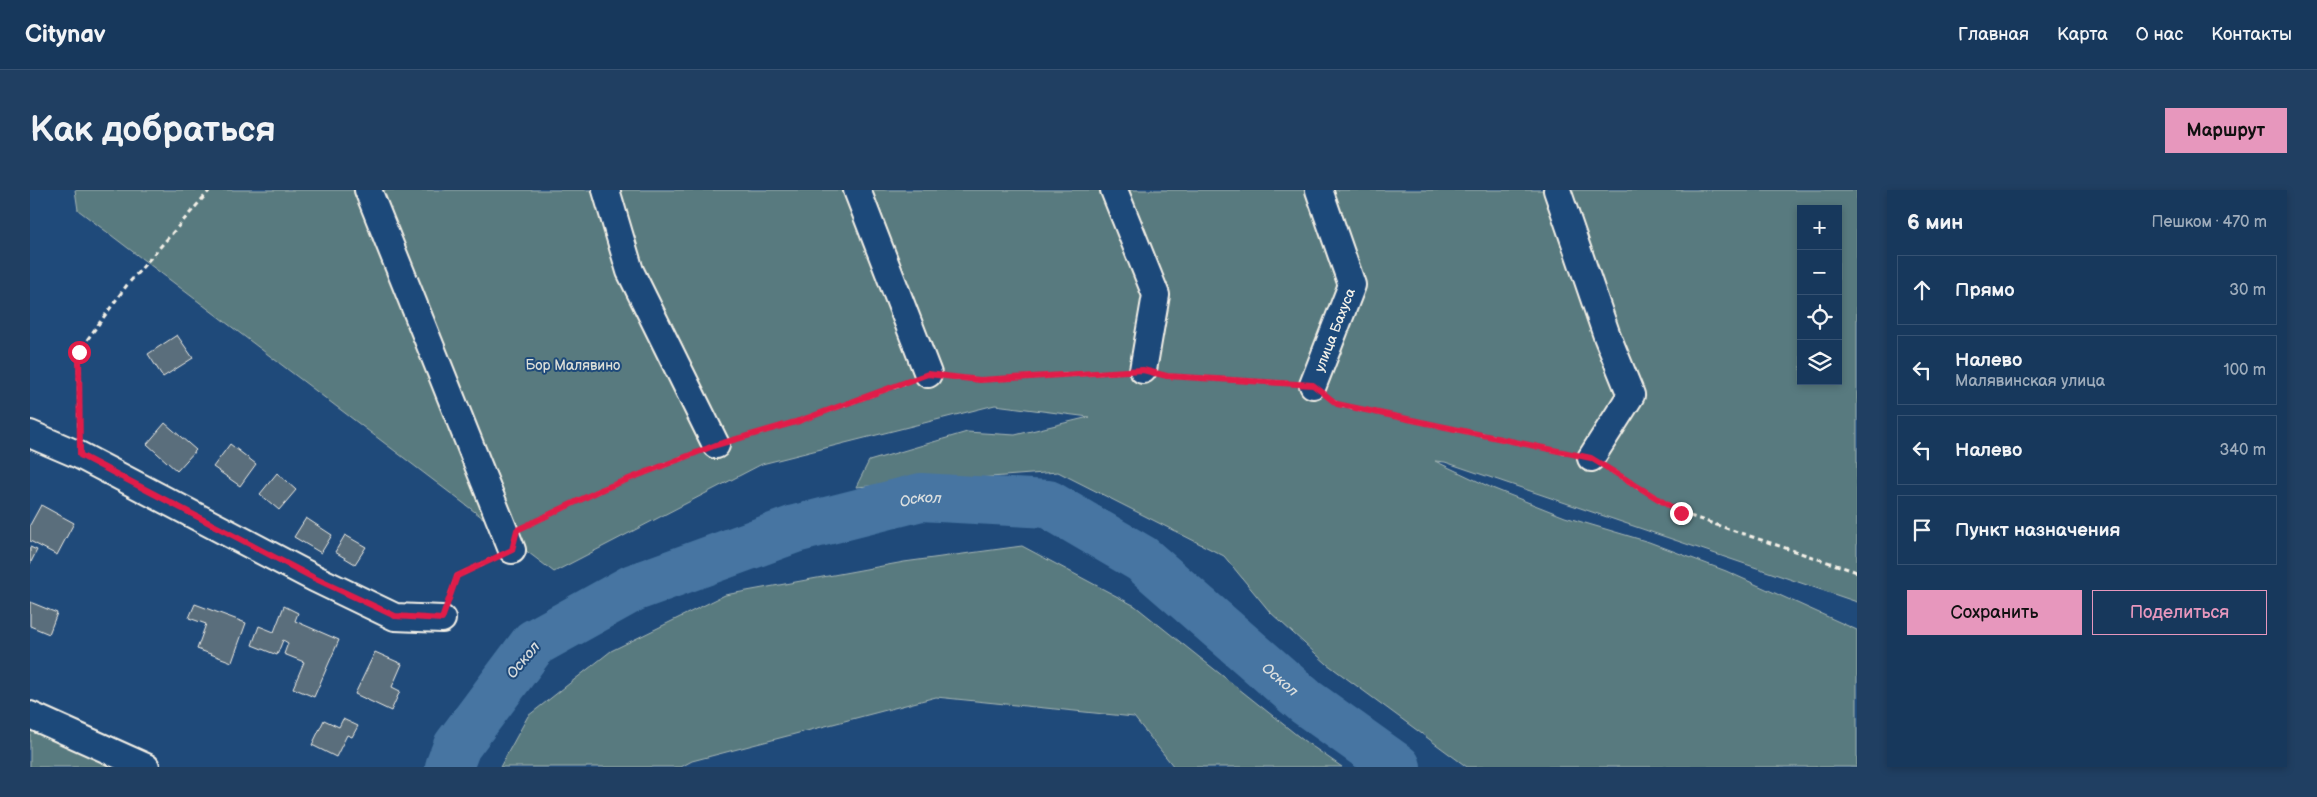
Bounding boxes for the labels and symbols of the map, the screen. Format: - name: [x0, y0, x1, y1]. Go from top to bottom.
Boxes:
- street label: улица Бахуса: [1311, 285, 1359, 375]
- route start: [68, 341, 91, 364]
- park label: Бор Малявино: [526, 357, 620, 374]
- water label: Оскол: [897, 488, 942, 512]
- route end: [1670, 502, 1693, 525]
- water label: Оскол: [502, 638, 545, 683]
- water label: Оскол: [1257, 659, 1302, 701]

